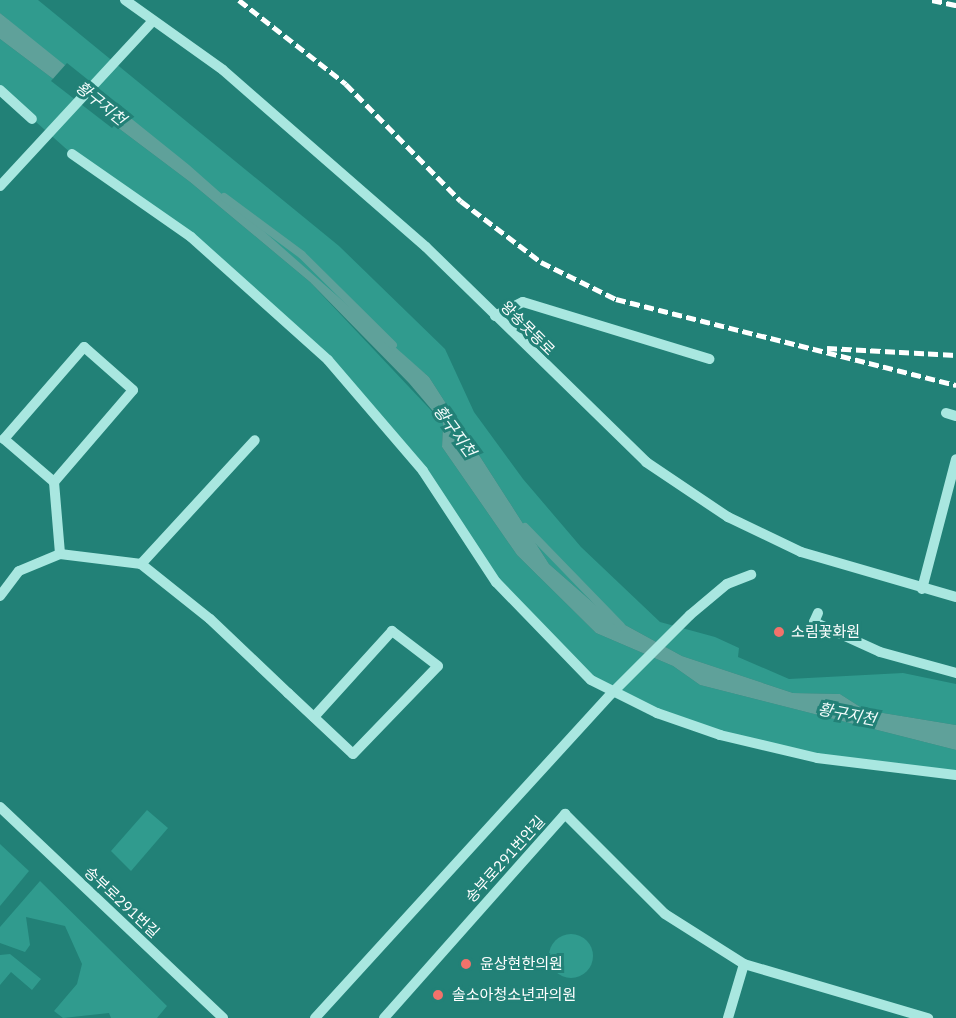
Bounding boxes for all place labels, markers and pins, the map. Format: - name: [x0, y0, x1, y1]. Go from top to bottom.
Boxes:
- place label: 소림꽃화원: [791, 623, 860, 641]
- marker: 소림꽃화원: [772, 625, 786, 639]
- marker: 윤상현한의원: [457, 955, 475, 973]
- place label: 윤상현한의원: [480, 955, 563, 973]
- marker: 솔소아청소년과의원: [429, 986, 447, 1004]
- place label: 솔소아청소년과의원: [452, 986, 576, 1004]

